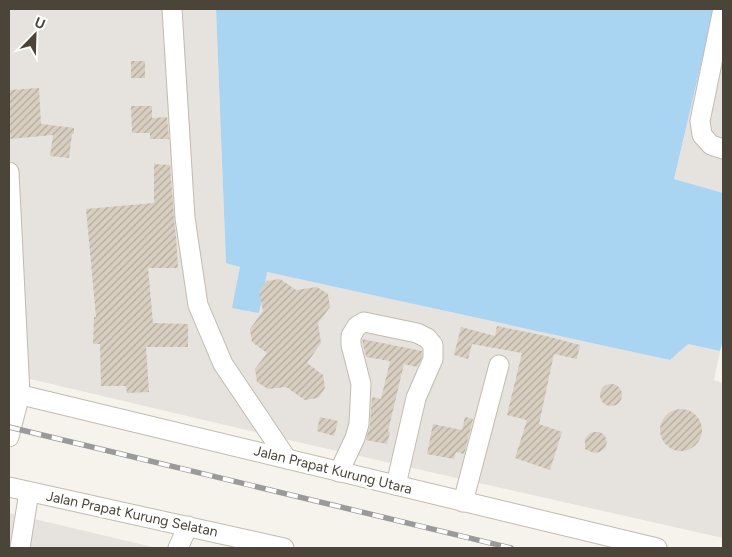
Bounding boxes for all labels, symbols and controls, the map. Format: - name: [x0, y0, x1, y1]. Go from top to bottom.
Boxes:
- north arrow: [10, 10, 60, 60]
- text: U: [32, 14, 48, 33]
- street label: Jalan Prapat Kurung Utara: [252, 442, 414, 498]
- street label: Jalan Prapat Kurung Selatan: [45, 487, 220, 541]

